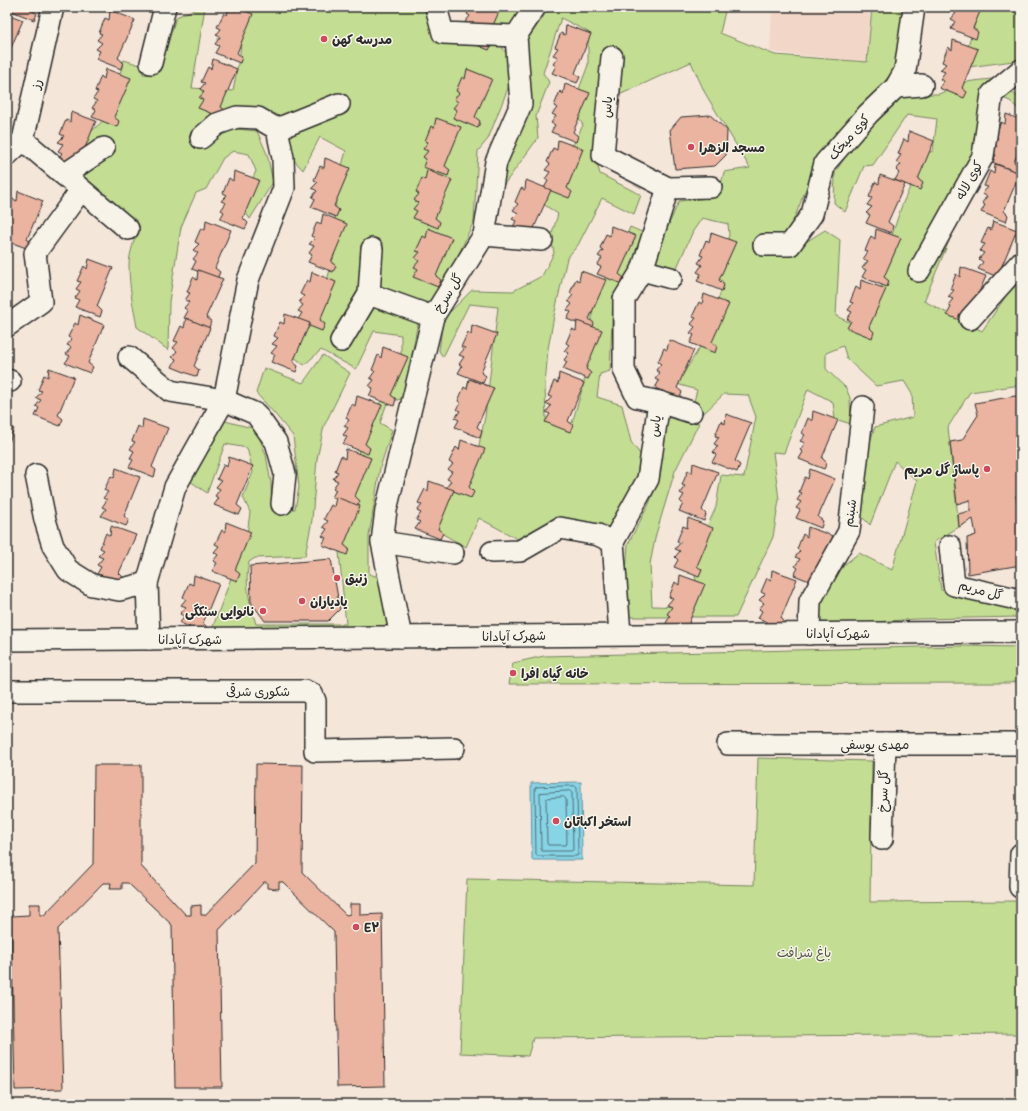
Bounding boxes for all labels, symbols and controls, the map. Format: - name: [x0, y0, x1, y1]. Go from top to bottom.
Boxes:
- place label: مدرسه کهن: [332, 32, 392, 47]
- marker: مدرسه کهن: [319, 34, 329, 44]
- street label: رز: [27, 77, 45, 92]
- street label: یاس: [599, 95, 616, 119]
- street label: کوی میخک: [825, 111, 874, 164]
- place label: مسجد الزهرا: [699, 140, 765, 155]
- marker: مسجد الزهرا: [686, 142, 696, 152]
- street label: کوی لاله: [952, 157, 987, 203]
- street label: گل سرخ: [430, 271, 468, 316]
- street label: یاس: [646, 414, 665, 438]
- place label: پاساژ گل مریم: [904, 461, 979, 480]
- marker: پاساژ گل مریم: [982, 464, 992, 474]
- street label: شبنم: [841, 498, 862, 528]
- place label: زنبق: [345, 571, 368, 587]
- marker: زنبق: [332, 573, 342, 583]
- street label: گل مریم: [956, 577, 1005, 606]
- place label: یادیاران: [310, 594, 348, 610]
- marker: یادیاران: [297, 596, 307, 606]
- place label: نانوایی سنکگی: [185, 603, 255, 620]
- marker: نانوایی سنکگی: [258, 606, 268, 616]
- street label: شهرک آپادانا: [806, 626, 870, 642]
- street label: شهرک آپادانا: [482, 628, 546, 645]
- street label: شهرک آپادانا: [158, 632, 222, 648]
- place label: خانه گیاه افرا: [521, 665, 589, 682]
- marker: خانه گیاه افرا: [508, 668, 518, 678]
- street label: شکوری شرقی: [226, 683, 290, 700]
- street label: مهدی یوسفی: [841, 737, 909, 754]
- street label: گل سرخ: [875, 769, 893, 813]
- place label: استخر اکباتان: [564, 814, 631, 830]
- marker: استخر اکباتان: [551, 816, 561, 826]
- place label: E۲: [364, 920, 380, 935]
- marker: E۲: [351, 922, 361, 932]
- park label: باغ شرافت: [777, 945, 831, 962]

